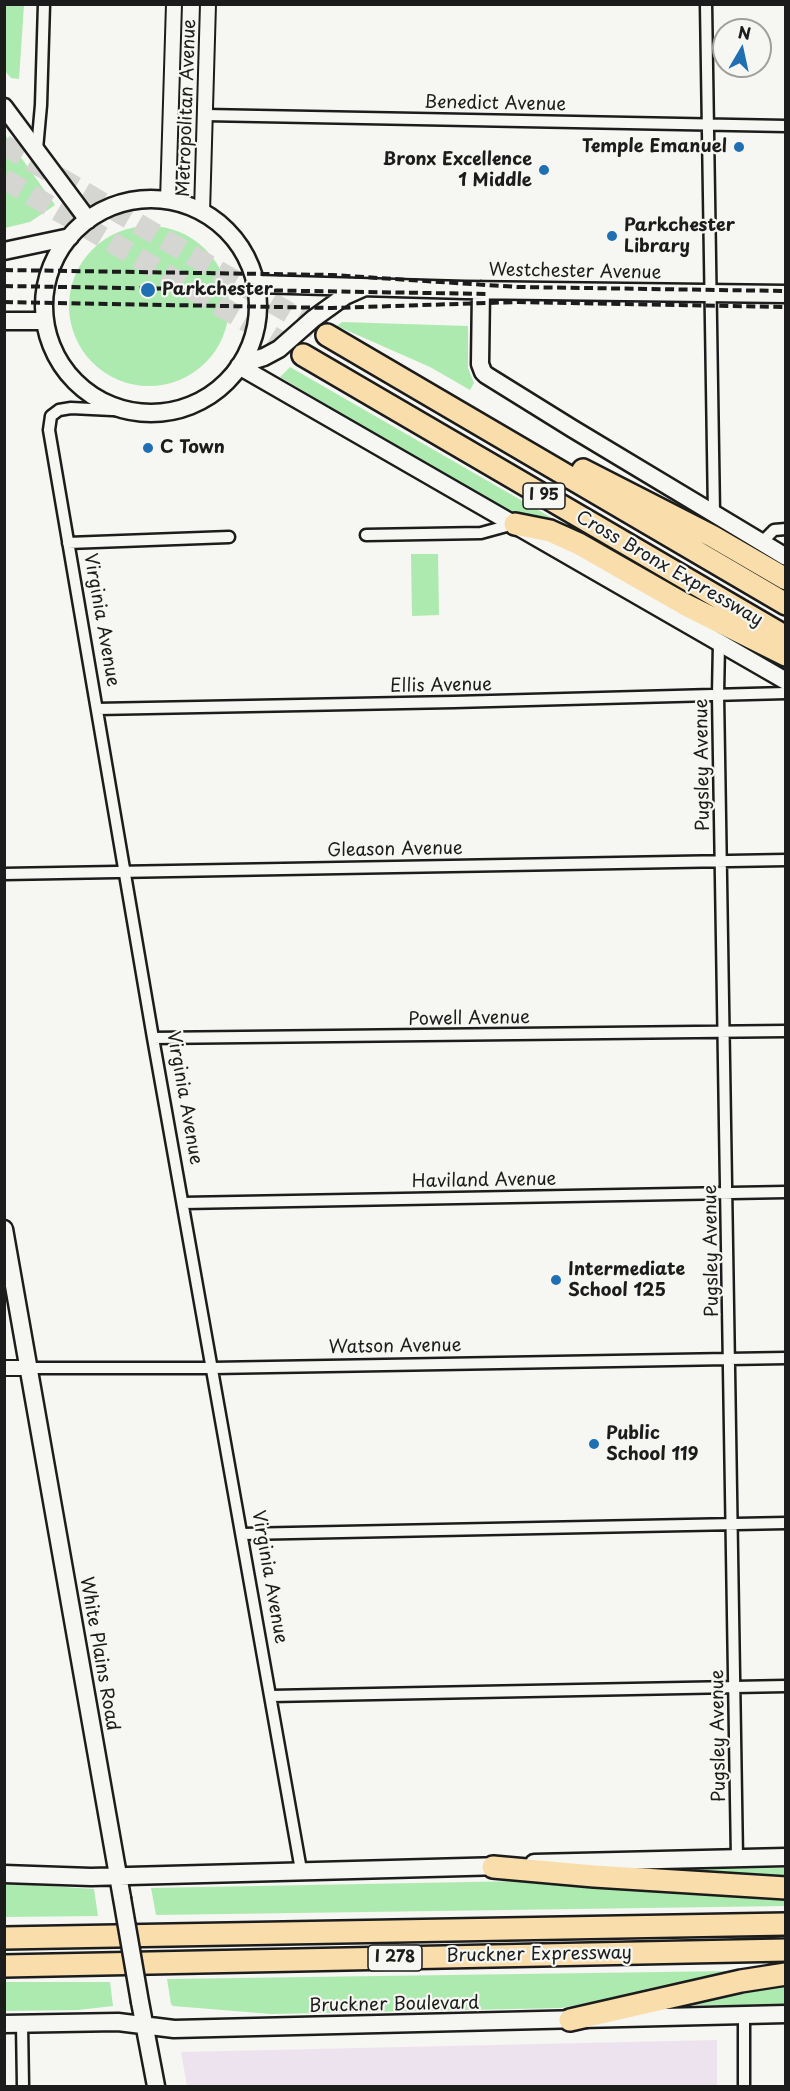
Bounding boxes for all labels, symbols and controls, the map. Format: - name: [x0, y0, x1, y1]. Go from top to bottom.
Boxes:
- north arrow: [712, 18, 772, 78]
- street label: Metropolitan Avenue: [173, 19, 201, 197]
- text: N: [736, 19, 753, 45]
- street label: Benedict Avenue: [424, 92, 566, 116]
- place label: Temple Emanuel: [582, 136, 727, 158]
- marker: Temple Emanuel: [732, 140, 746, 154]
- place label: Bronx Excellence 1 Middle: [383, 149, 532, 192]
- marker: Bronx Excellence 1 Middle: [537, 163, 551, 177]
- place label: Parkchester Library: [624, 215, 735, 258]
- marker: Parkchester Library: [605, 229, 619, 243]
- street label: Westchester Avenue: [488, 260, 662, 284]
- place label: Parkchester: [162, 279, 273, 301]
- marker: Parkchester: [139, 281, 157, 299]
- place label: C Town: [160, 437, 225, 459]
- marker: C Town: [141, 441, 155, 455]
- road number: I 95: [523, 483, 565, 509]
- street label: Cross Bronx Expressway: [572, 507, 766, 631]
- street label: Virginia Avenue: [79, 552, 123, 688]
- street label: Ellis Avenue: [390, 674, 492, 698]
- street label: Pugsley Avenue: [691, 698, 715, 832]
- street label: Gleason Avenue: [327, 838, 463, 862]
- street label: Powell Avenue: [408, 1007, 530, 1031]
- street label: Virginia Avenue: [162, 1030, 206, 1166]
- street label: Haviland Avenue: [411, 1169, 557, 1193]
- street label: Pugsley Avenue: [700, 1184, 724, 1318]
- place label: Intermediate School 125: [568, 1259, 685, 1302]
- marker: Intermediate School 125: [549, 1273, 563, 1287]
- street label: Watson Avenue: [328, 1335, 462, 1359]
- place label: Public School 119: [606, 1423, 699, 1466]
- marker: Public School 119: [587, 1437, 601, 1451]
- street label: Virginia Avenue: [247, 1509, 291, 1645]
- street label: White Plains Road: [75, 1575, 123, 1733]
- street label: Pugsley Avenue: [707, 1669, 731, 1803]
- street label: Bruckner Expressway: [446, 1943, 632, 1967]
- road number: I 278: [368, 1945, 422, 1971]
- street label: Bruckner Boulevard: [309, 1993, 479, 2017]

